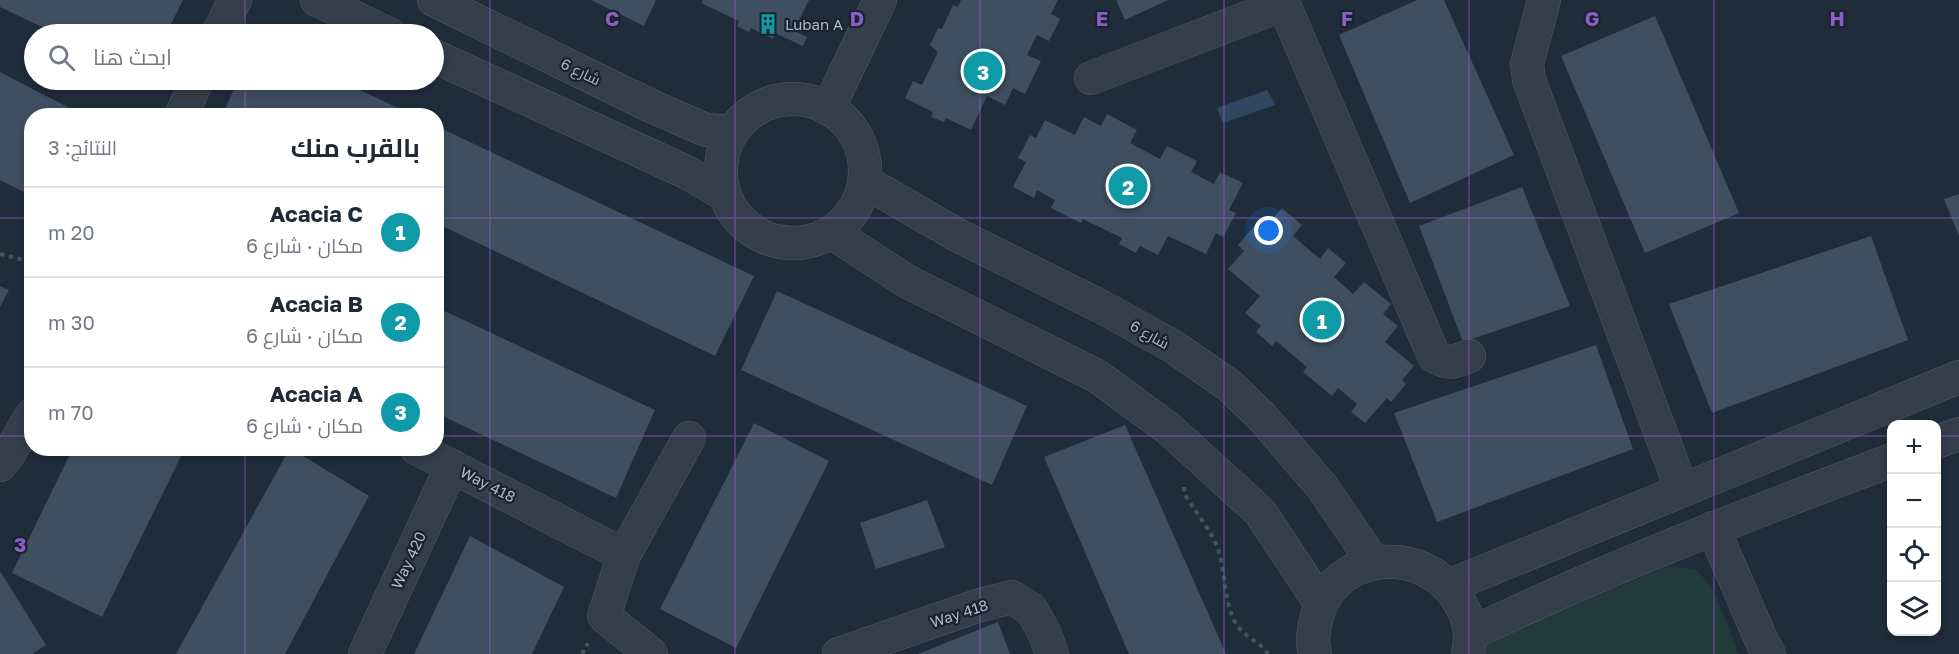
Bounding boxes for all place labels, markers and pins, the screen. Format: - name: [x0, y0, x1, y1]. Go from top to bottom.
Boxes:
- building icon: Luban A: [756, 12, 780, 36]
- place label: Luban A: [785, 15, 843, 33]
- pin: 3: [964, 48, 1002, 94]
- pin: 2: [1108, 164, 1148, 208]
- pin: 1: [1302, 298, 1342, 342]

